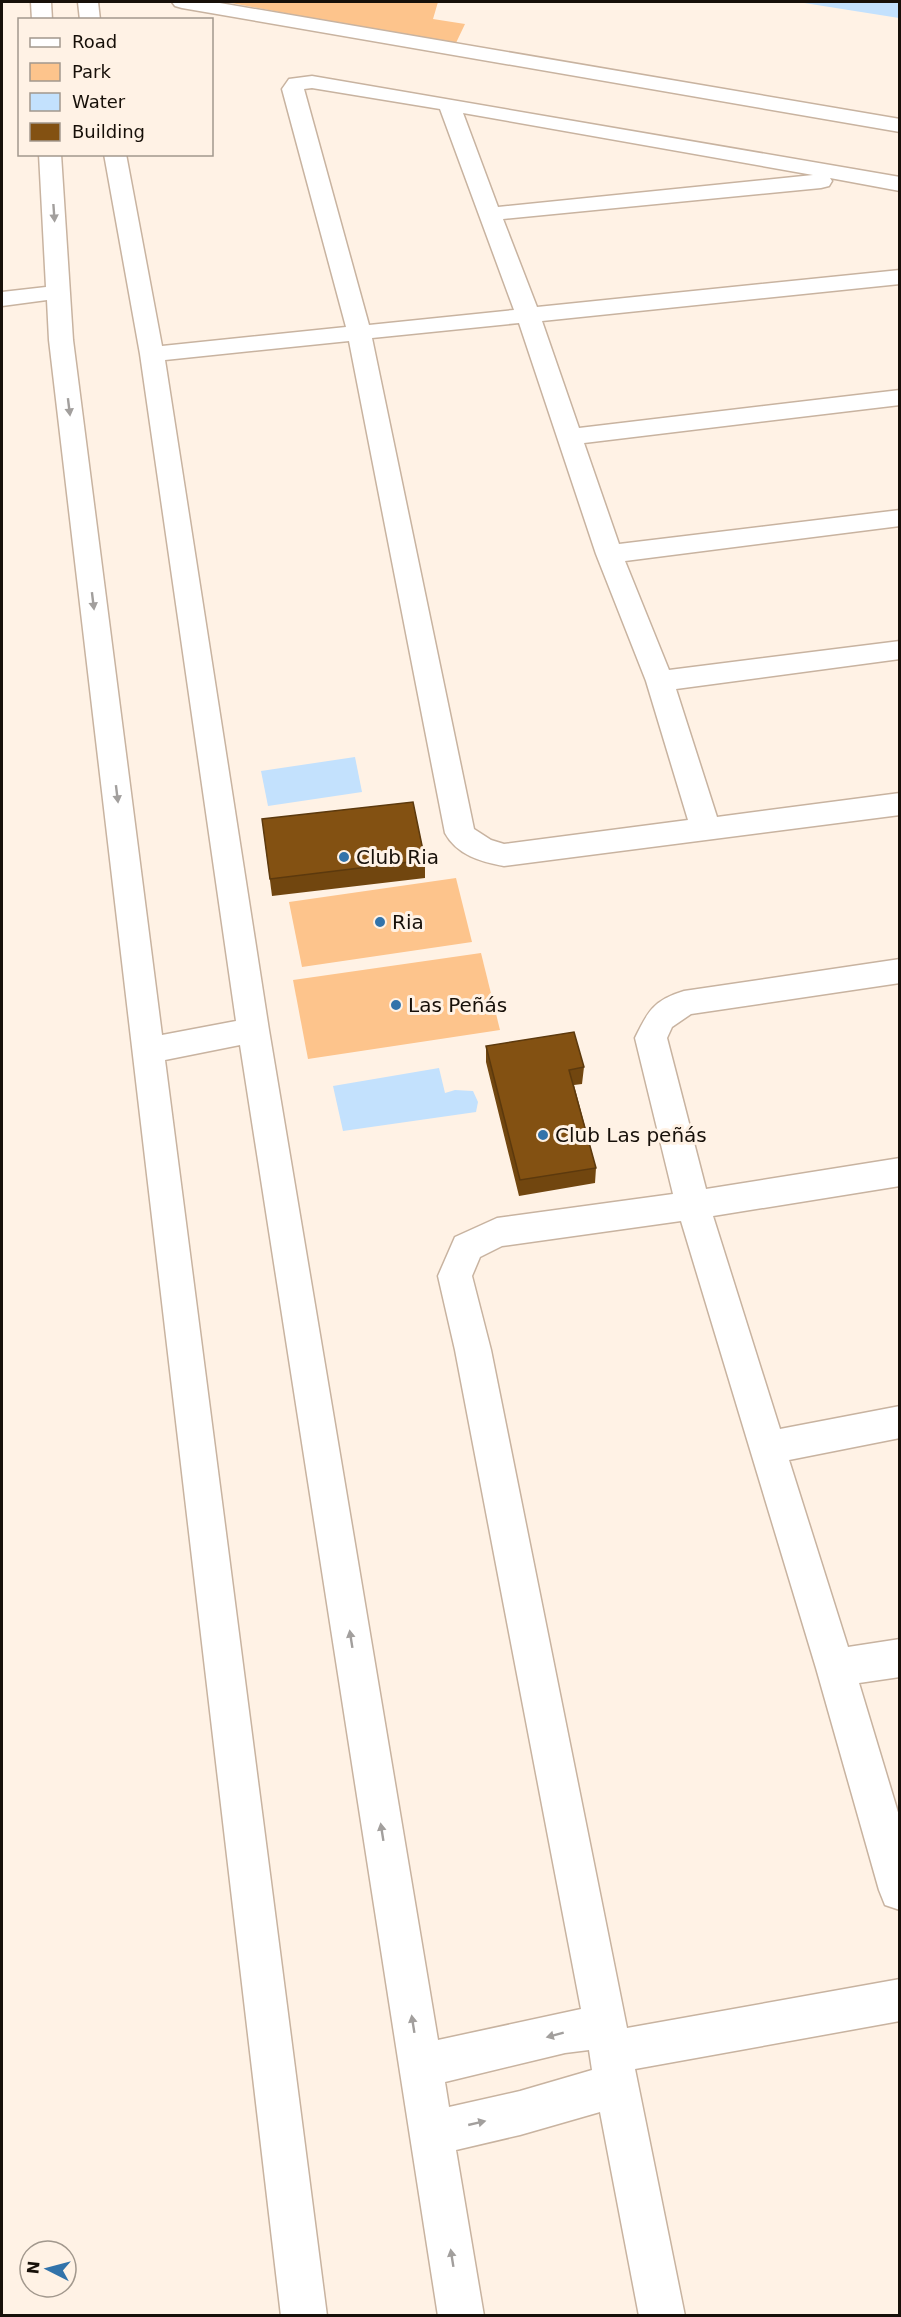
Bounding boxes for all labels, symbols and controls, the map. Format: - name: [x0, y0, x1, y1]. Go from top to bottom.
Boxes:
- legend: [18, 18, 213, 156]
- text: Road: [72, 31, 117, 52]
- text: Park: [72, 61, 111, 82]
- text: Water: [72, 91, 126, 112]
- text: Building: [72, 121, 145, 142]
- one-way arrow: [49, 203, 58, 222]
- one-way arrow: [65, 398, 74, 417]
- one-way arrow: [89, 591, 98, 610]
- one-way arrow: [112, 785, 122, 804]
- place label: Club Ria: [356, 845, 439, 869]
- marker: Club Ria: [337, 850, 351, 864]
- place label: Ria: [392, 910, 424, 934]
- marker: Ria: [373, 915, 387, 929]
- place label: Las Peñás: [408, 993, 507, 1017]
- marker: Las Peñás: [389, 998, 403, 1012]
- place label: Club Las peñás: [555, 1123, 707, 1147]
- marker: Club Las peñás: [536, 1128, 550, 1142]
- one-way arrow: [346, 1629, 355, 1648]
- one-way arrow: [377, 1822, 386, 1841]
- one-way arrow: [408, 2014, 417, 2033]
- one-way arrow: [546, 2030, 564, 2040]
- one-way arrow: [467, 2117, 486, 2127]
- north arrow: [18, 2239, 78, 2299]
- one-way arrow: [448, 2248, 457, 2267]
- text: N: [23, 2260, 44, 2275]

